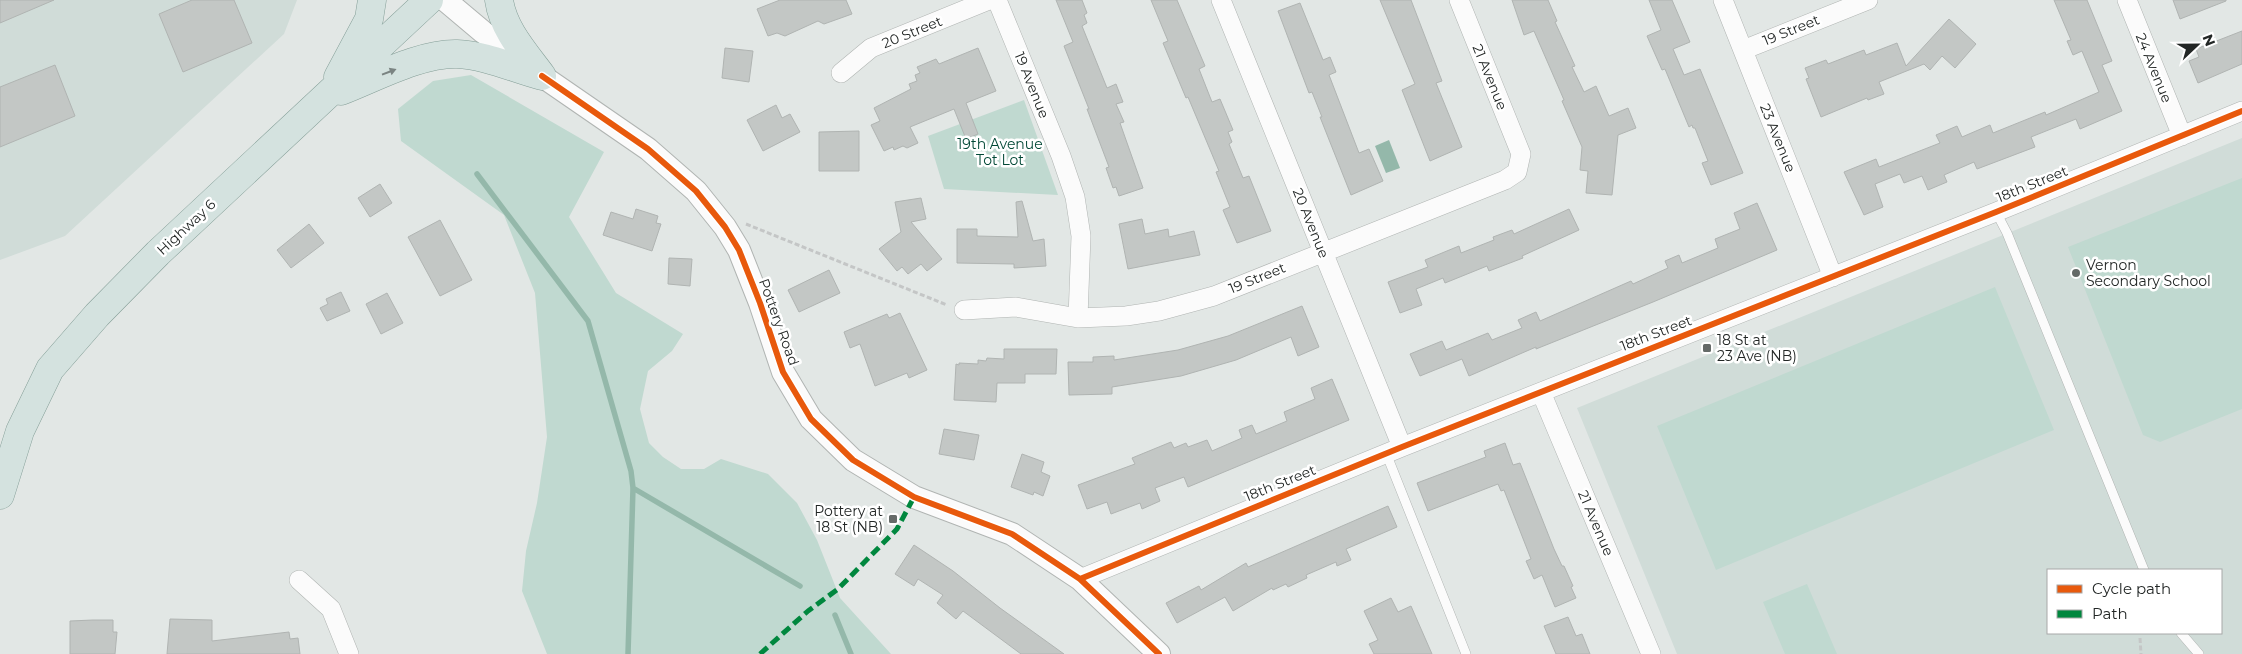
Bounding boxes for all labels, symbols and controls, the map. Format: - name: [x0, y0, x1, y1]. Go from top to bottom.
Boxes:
- street label: 19 Street: [1760, 10, 1822, 50]
- street label: 20 Street: [879, 12, 945, 52]
- north arrow: [2172, 20, 2222, 70]
- street label: 24 Avenue: [2132, 31, 2176, 105]
- text: N: [2199, 32, 2220, 49]
- street label: 21 Avenue: [1469, 41, 1511, 113]
- street label: 19 Avenue: [1011, 49, 1053, 121]
- one-way arrow: [382, 68, 397, 75]
- street label: 23 Avenue: [1756, 101, 1800, 175]
- park label: 19th Avenue Tot Lot: [957, 135, 1043, 169]
- street label: 18th Street: [1994, 161, 2070, 206]
- street label: 20 Avenue: [1289, 185, 1333, 261]
- street label: Highway 6: [153, 195, 219, 259]
- place label: Vernon Secondary School: [2086, 256, 2211, 290]
- street label: 19 Street: [1226, 258, 1288, 298]
- marker: Vernon Secondary School: [2070, 267, 2082, 279]
- street label: Pottery Road: [755, 276, 803, 368]
- street label: 18th Street: [1618, 311, 1695, 355]
- place label: 18 St at 23 Ave (NB): [1717, 331, 1797, 365]
- marker: 18 St at 23 Ave (NB): [1701, 342, 1713, 354]
- street label: 18th Street: [1242, 460, 1318, 505]
- street label: 21 Avenue: [1574, 487, 1618, 559]
- place label: Pottery at 18 St (NB): [814, 502, 883, 536]
- marker: Pottery at 18 St (NB): [887, 513, 899, 525]
- legend: [2047, 569, 2222, 634]
- text: Cycle path: [2092, 579, 2171, 598]
- text: Path: [2092, 604, 2128, 623]

